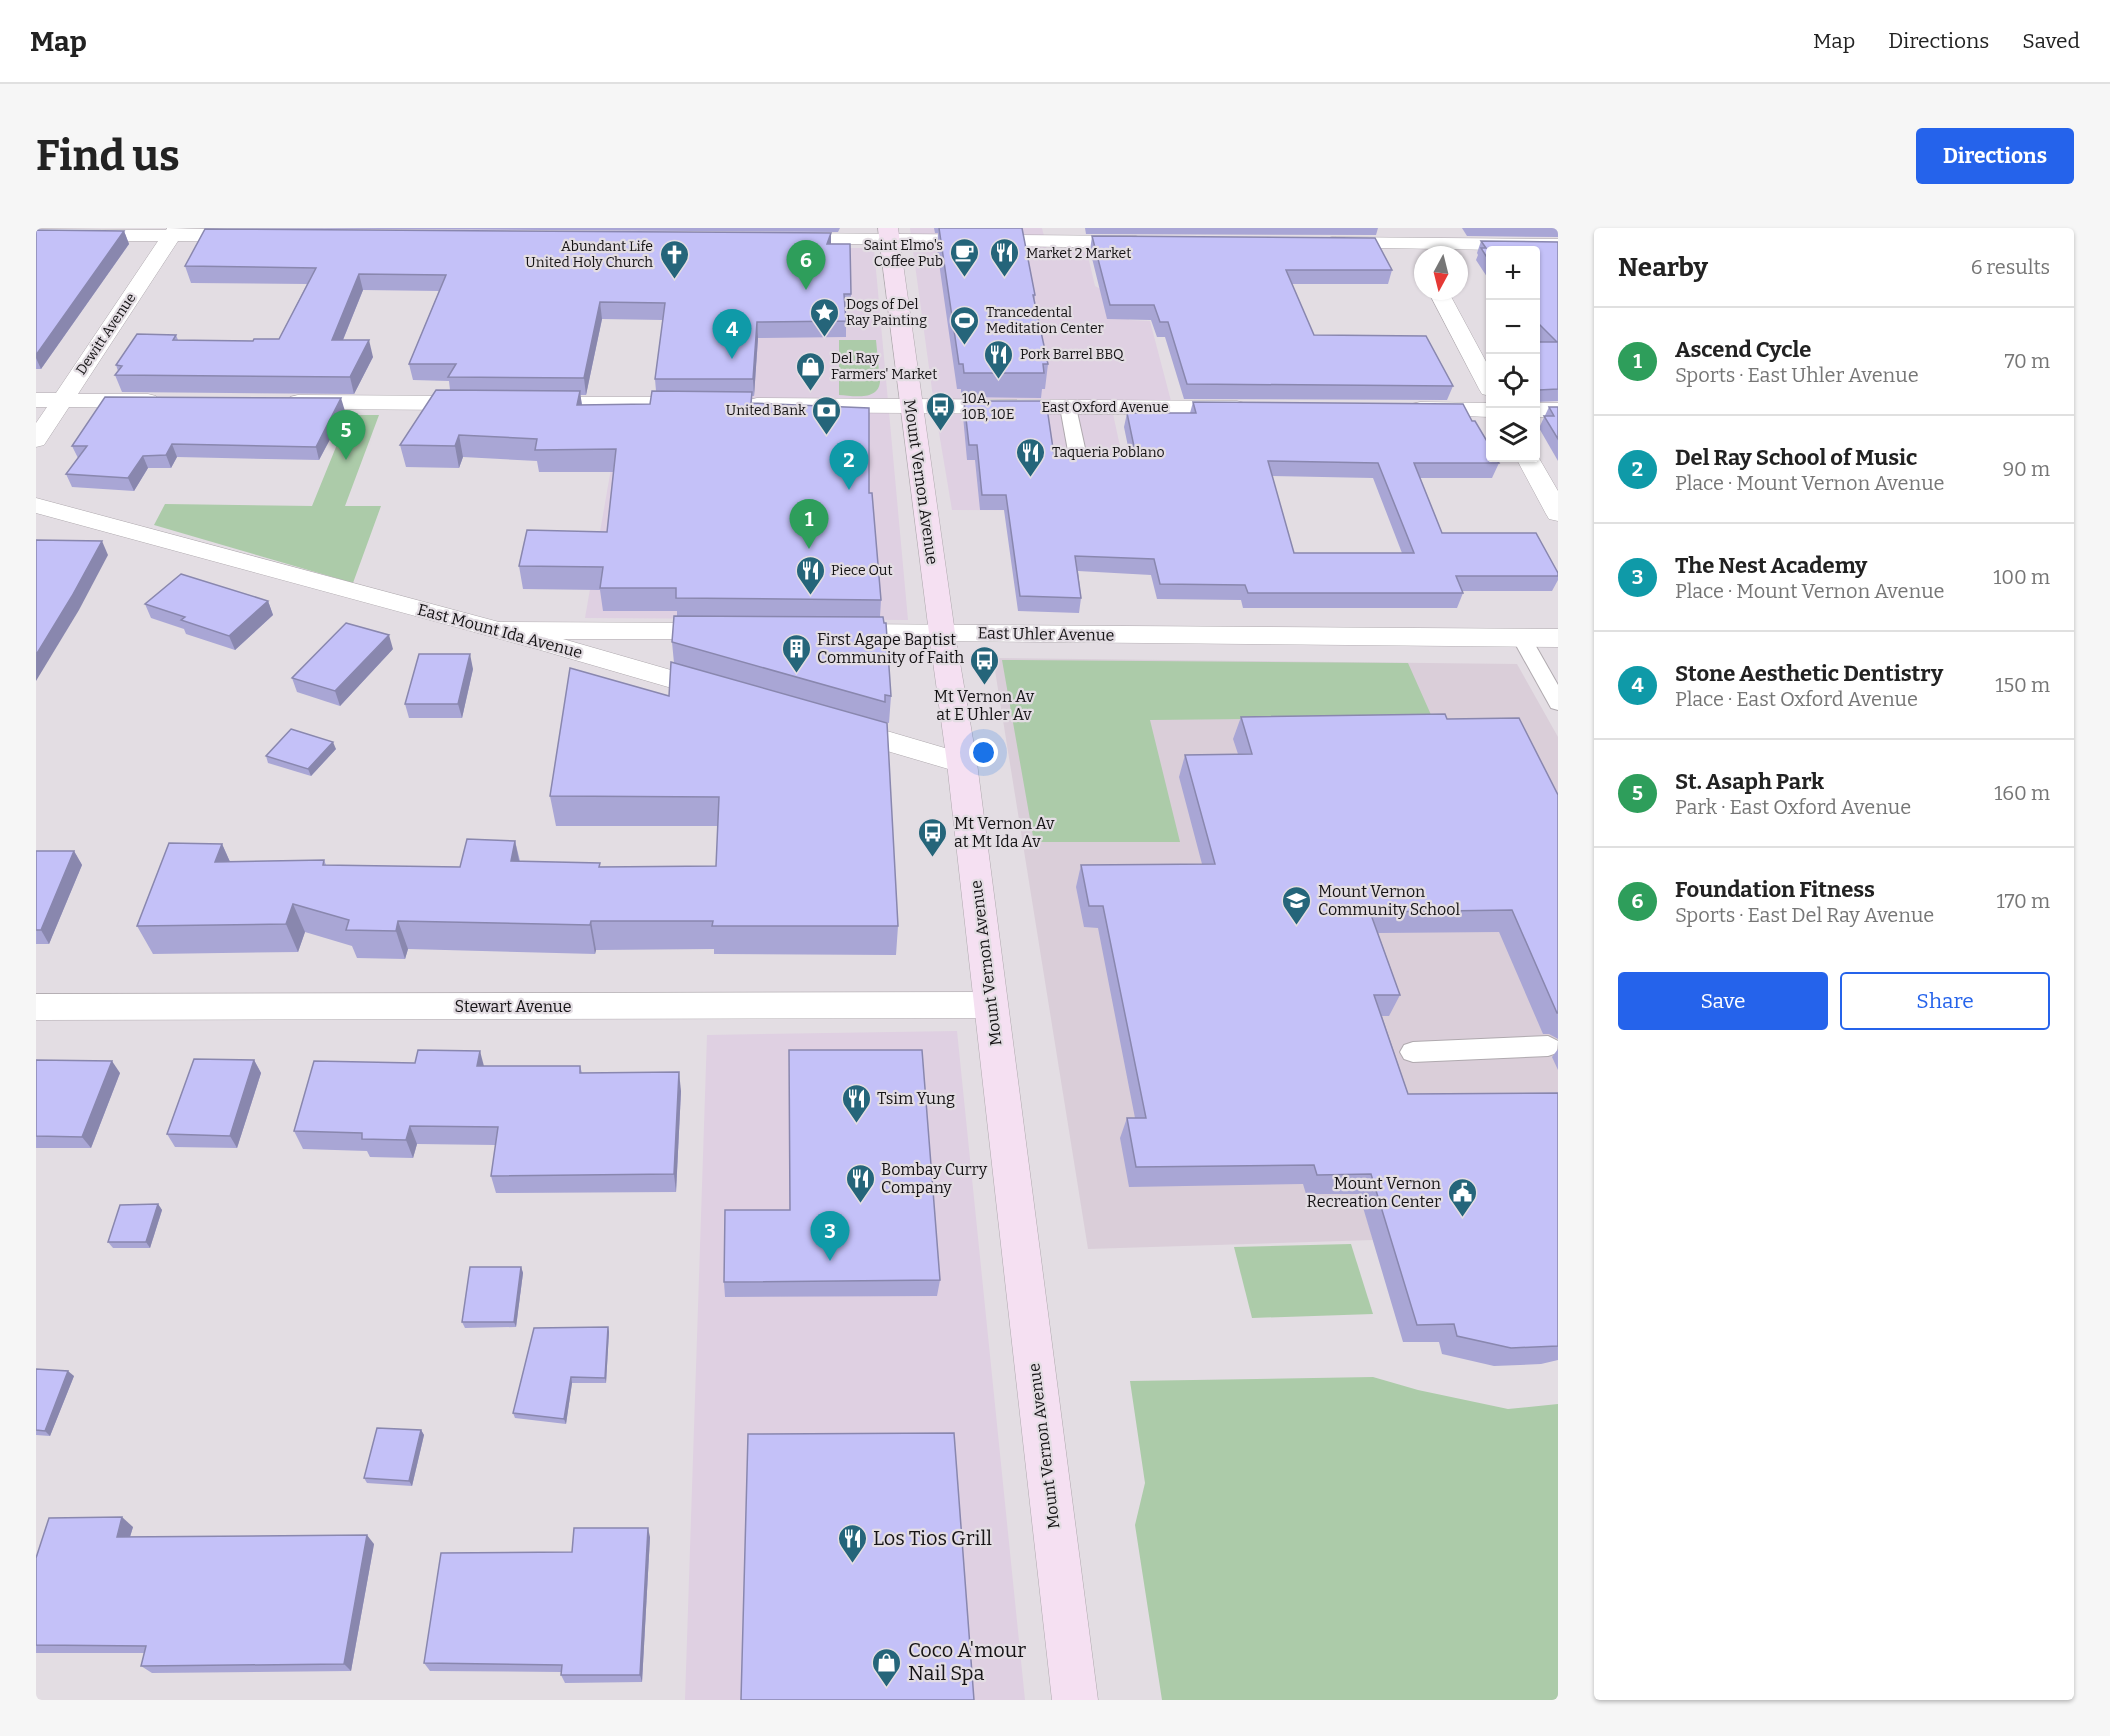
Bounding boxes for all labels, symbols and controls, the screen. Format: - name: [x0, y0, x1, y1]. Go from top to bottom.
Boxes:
- text: Map: [30, 25, 87, 58]
- text: Map: [1813, 28, 1855, 54]
- text: Directions: [1888, 28, 1989, 54]
- text: Saved: [2022, 28, 2080, 54]
- button: Directions: [1916, 128, 2074, 184]
- text: Find us: [36, 131, 180, 181]
- place label: Saint Elmo's Coffee Pub: [864, 237, 943, 270]
- cafe icon: Saint Elmo's Coffee Pub: [948, 237, 980, 279]
- restaurant icon: Market 2 Market: [989, 237, 1021, 279]
- place label: Abundant Life United Holy Church: [525, 238, 653, 271]
- church icon: Abundant Life United Holy Church: [658, 238, 690, 280]
- pin: 6: [786, 241, 826, 290]
- place label: Market 2 Market: [1026, 245, 1131, 262]
- north arrow: [1414, 246, 1468, 300]
- map controls: [1486, 246, 1540, 462]
- button: +: [1486, 246, 1540, 300]
- text: Nearby: [1618, 252, 1708, 283]
- text: 6 results: [1971, 255, 2050, 279]
- street label: Dewitt Avenue: [72, 290, 140, 378]
- place icon: Dogs of Del Ray Painting: [809, 296, 841, 338]
- place label: Dogs of Del Ray Painting: [846, 296, 927, 329]
- button: −: [1486, 300, 1540, 354]
- sports icon: Trancedental Meditation Center: [949, 304, 981, 346]
- place label: Trancedental Meditation Center: [986, 304, 1104, 337]
- pin: 4: [712, 310, 752, 359]
- text: Ascend Cycle: [1675, 336, 1811, 363]
- restaurant icon: Pork Barrel BBQ: [983, 338, 1015, 380]
- place label: Pork Barrel BBQ: [1020, 346, 1125, 363]
- text: 1: [1633, 349, 1642, 373]
- text: 70 m: [2004, 349, 2050, 373]
- shop icon: Del Ray Farmers' Market: [794, 350, 826, 392]
- place label: Del Ray Farmers' Market: [831, 350, 937, 383]
- button: locate: [1486, 354, 1540, 408]
- text: Sports · East Uhler Avenue: [1675, 363, 1919, 387]
- bus stop icon: 10A, 10B, 10E: [925, 390, 957, 432]
- place label: 10A, 10B, 10E: [962, 390, 1014, 423]
- bank icon: United Bank: [811, 394, 843, 436]
- street label: Mount Vernon Avenue: [900, 398, 942, 566]
- street label: East Oxford Avenue: [1041, 399, 1169, 416]
- place label: United Bank: [726, 402, 806, 419]
- button: layers: [1486, 408, 1540, 462]
- pin: 5: [326, 410, 366, 460]
- restaurant icon: Taqueria Poblano: [1015, 436, 1047, 478]
- pin: 2: [830, 440, 868, 490]
- place label: Taqueria Poblano: [1052, 444, 1165, 461]
- text: Del Ray School of Music: [1675, 444, 1917, 471]
- text: 2: [1632, 457, 1643, 481]
- text: 90 m: [2002, 457, 2050, 481]
- text: Place · Mount Vernon Avenue: [1675, 471, 1944, 495]
- pin: 1: [790, 500, 828, 549]
- text: The Nest Academy: [1675, 552, 1867, 579]
- restaurant icon: Piece Out: [794, 554, 826, 596]
- place label: Piece Out: [831, 562, 892, 579]
- text: 3: [1632, 565, 1643, 589]
- text: 100 m: [1993, 565, 2050, 589]
- text: Place · Mount Vernon Avenue: [1675, 579, 1944, 603]
- street label: East Mount Ida Avenue: [415, 600, 585, 662]
- street label: East Uhler Avenue: [977, 623, 1115, 645]
- place label: First Agape Baptist Community of Faith: [817, 630, 964, 667]
- building icon: First Agape Baptist Community of Faith: [780, 632, 812, 674]
- bus stop icon: Mt Vernon Av at E Uhler Av: [968, 644, 1000, 686]
- text: Stone Aesthetic Dentistry: [1675, 660, 1943, 687]
- text: 4: [1631, 673, 1644, 697]
- text: 150 m: [1995, 673, 2050, 697]
- place label: Mt Vernon Av at E Uhler Av: [934, 687, 1035, 724]
- text: Place · East Oxford Avenue: [1675, 687, 1918, 711]
- your location: [969, 738, 998, 767]
- text: St. Asaph Park: [1675, 768, 1824, 795]
- text: 5: [1632, 781, 1643, 805]
- text: 160 m: [1994, 781, 2050, 805]
- text: Park · East Oxford Avenue: [1675, 795, 1911, 819]
- place label: Mt Vernon Av at Mt Ida Av: [954, 814, 1055, 851]
- bus stop icon: Mt Vernon Av at Mt Ida Av: [917, 816, 949, 858]
- text: Foundation Fitness: [1675, 876, 1875, 903]
- street label: Mount Vernon Avenue: [966, 879, 1006, 1047]
- place label: Mount Vernon Community School: [1318, 882, 1460, 919]
- school or university icon: Mount Vernon Community School: [1281, 884, 1313, 926]
- text: 6: [1632, 889, 1643, 913]
- text: 170 m: [1997, 889, 2050, 913]
- text: Sports · East Del Ray Avenue: [1675, 903, 1934, 927]
- button: Save: [1618, 972, 1828, 1030]
- button: Share: [1840, 972, 2050, 1030]
- street label: Stewart Avenue: [455, 997, 571, 1016]
- restaurant icon: Tsim Yung: [840, 1082, 872, 1124]
- place label: Tsim Yung: [877, 1089, 955, 1108]
- place label: Bombay Curry Company: [881, 1160, 988, 1197]
- restaurant icon: Bombay Curry Company: [844, 1162, 876, 1204]
- place label: Mount Vernon Recreation Center: [1307, 1174, 1441, 1211]
- public building icon: Mount Vernon Recreation Center: [1446, 1176, 1478, 1218]
- pin: 3: [810, 1212, 850, 1261]
- street label: Mount Vernon Avenue: [1024, 1362, 1064, 1530]
- restaurant icon: Los Tios Grill: [836, 1522, 868, 1564]
- place label: Los Tios Grill: [873, 1526, 992, 1550]
- place label: Coco A'mour Nail Spa: [908, 1638, 1026, 1685]
- shop icon: Coco A'mour Nail Spa: [871, 1646, 903, 1688]

